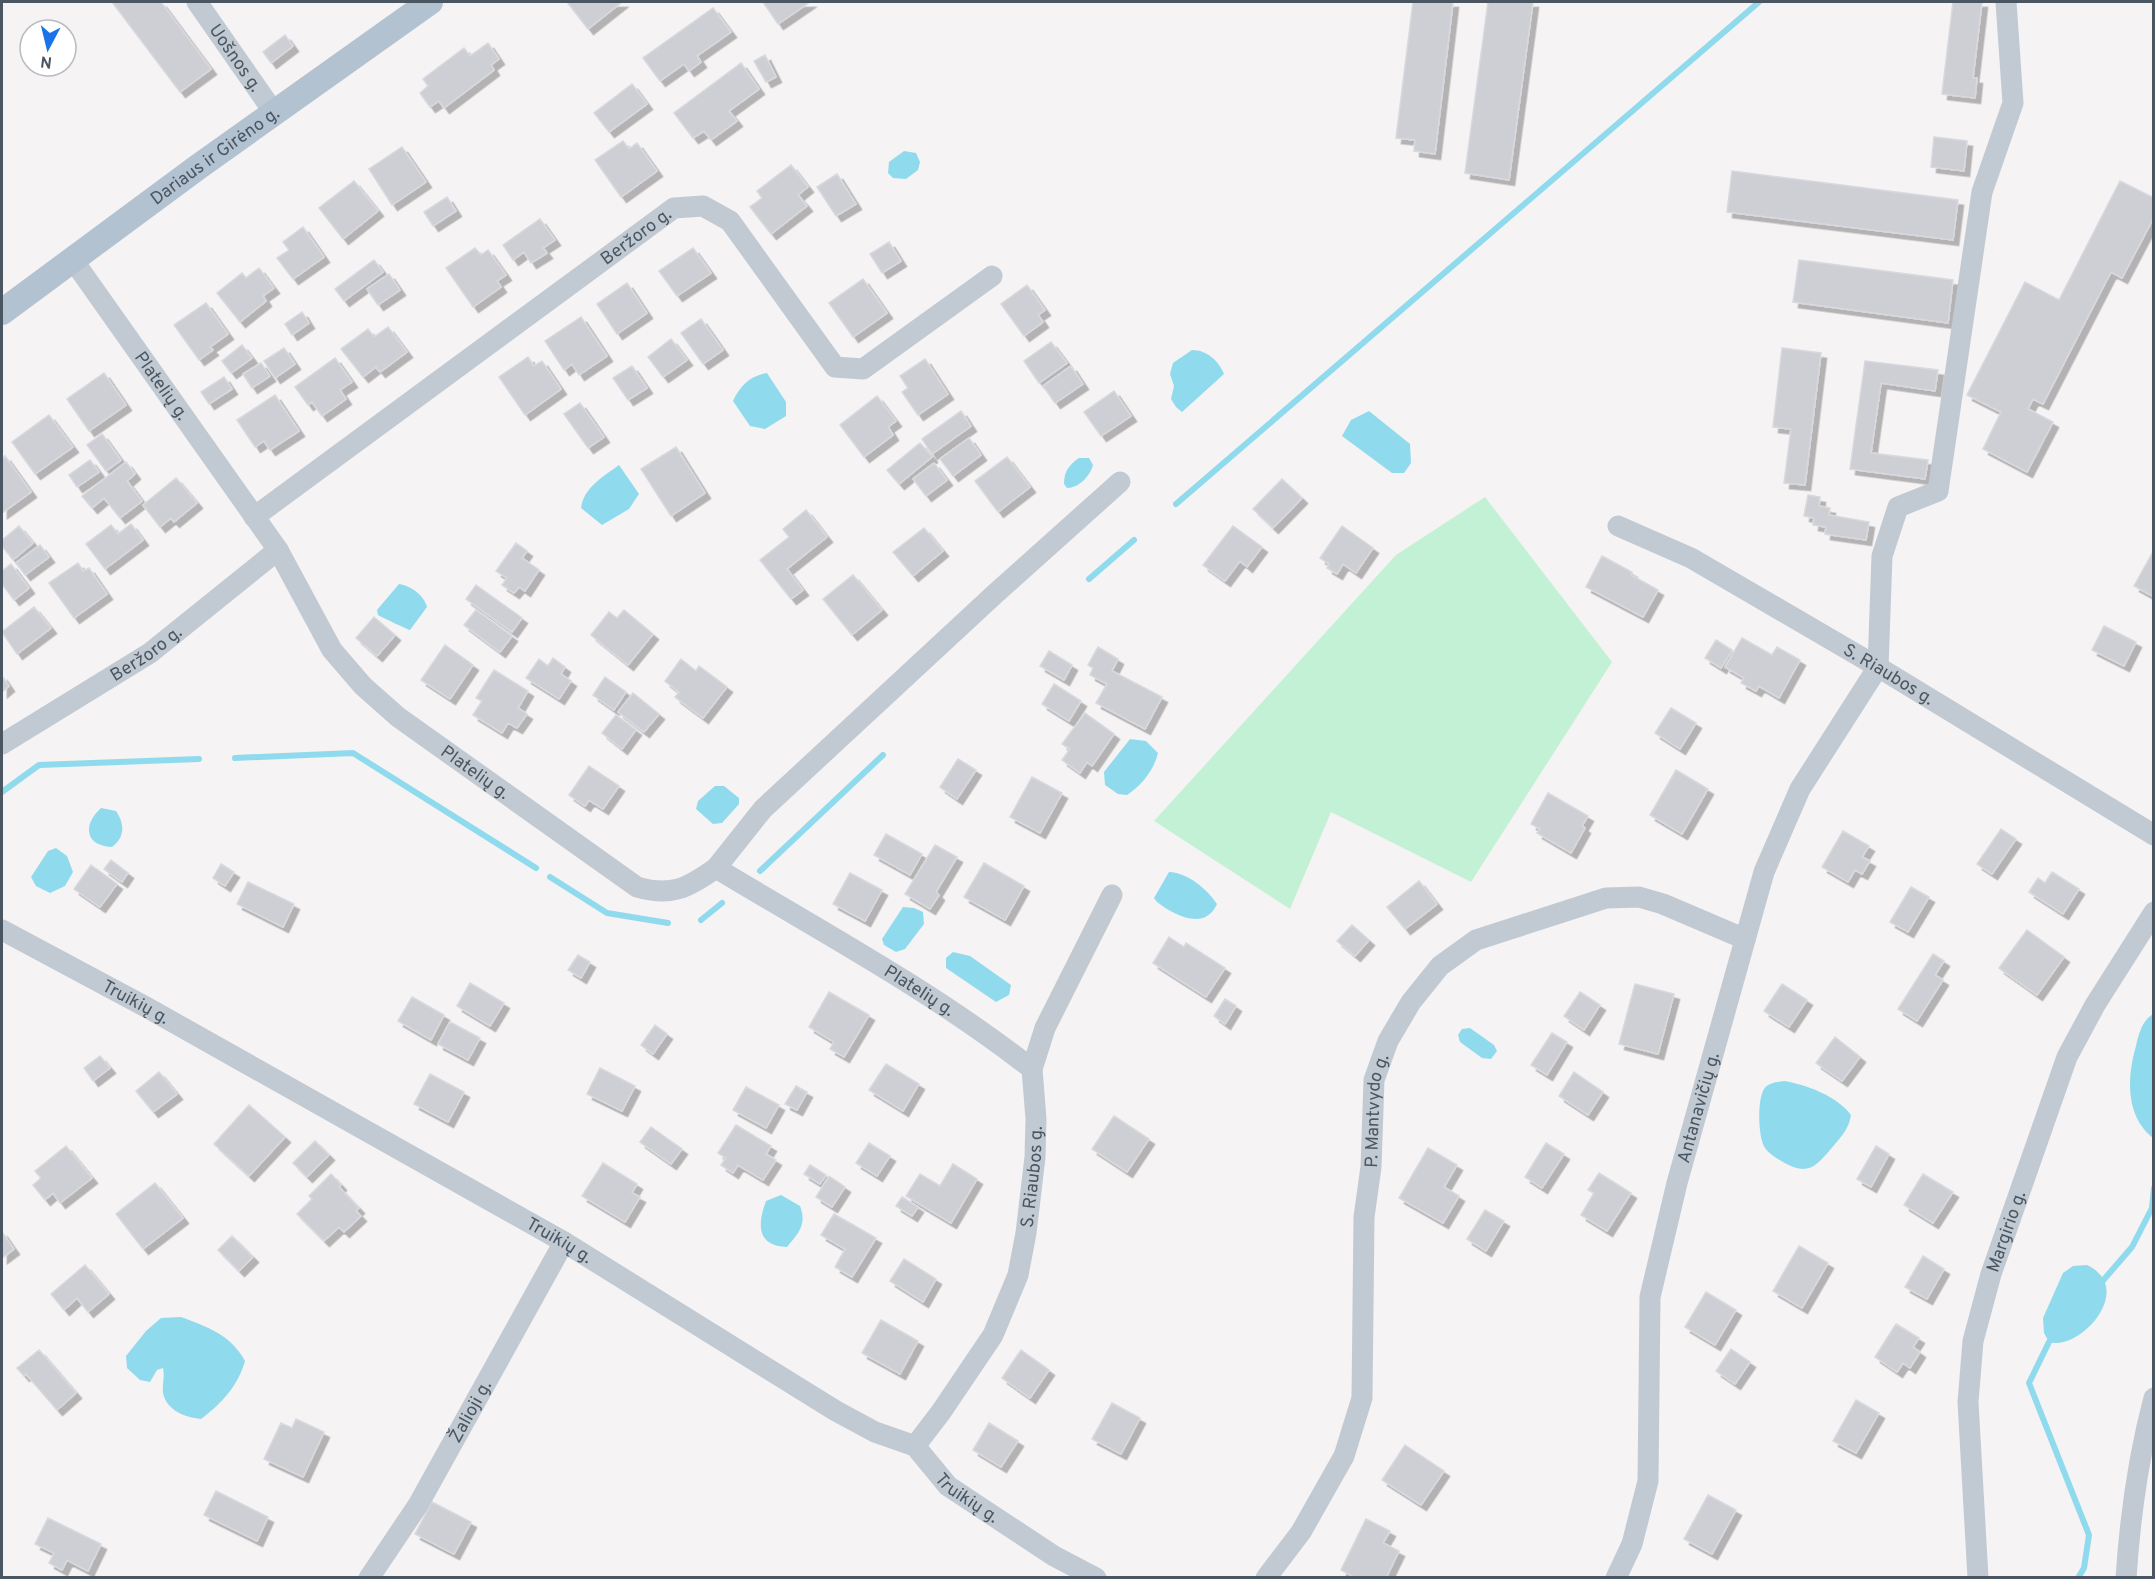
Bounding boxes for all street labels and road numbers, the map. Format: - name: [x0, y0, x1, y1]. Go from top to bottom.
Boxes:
- street label: Uošnos g.: [203, 20, 266, 97]
- street label: Dariaus ir Girėno g.: [146, 103, 285, 211]
- street label: Beržoro g.: [597, 204, 677, 271]
- street label: Platelių g.: [128, 348, 193, 426]
- street label: Beržoro g.: [106, 622, 187, 688]
- street label: S. Riaubos g.: [1838, 639, 1938, 711]
- street label: Platelių g.: [435, 741, 514, 806]
- street label: Platelių g.: [879, 961, 958, 1023]
- street label: Truikių g.: [98, 976, 173, 1031]
- street label: Antanavičių g.: [1673, 1050, 1726, 1166]
- street label: P. Mantvydo g.: [1361, 1051, 1395, 1168]
- street label: S. Riaubos g.: [1017, 1126, 1049, 1229]
- street label: Margirio g.: [1982, 1188, 2032, 1276]
- street label: Truikių g.: [522, 1213, 596, 1270]
- street label: Žalioji g.: [443, 1377, 498, 1447]
- street label: Truikių g.: [929, 1469, 1003, 1529]

